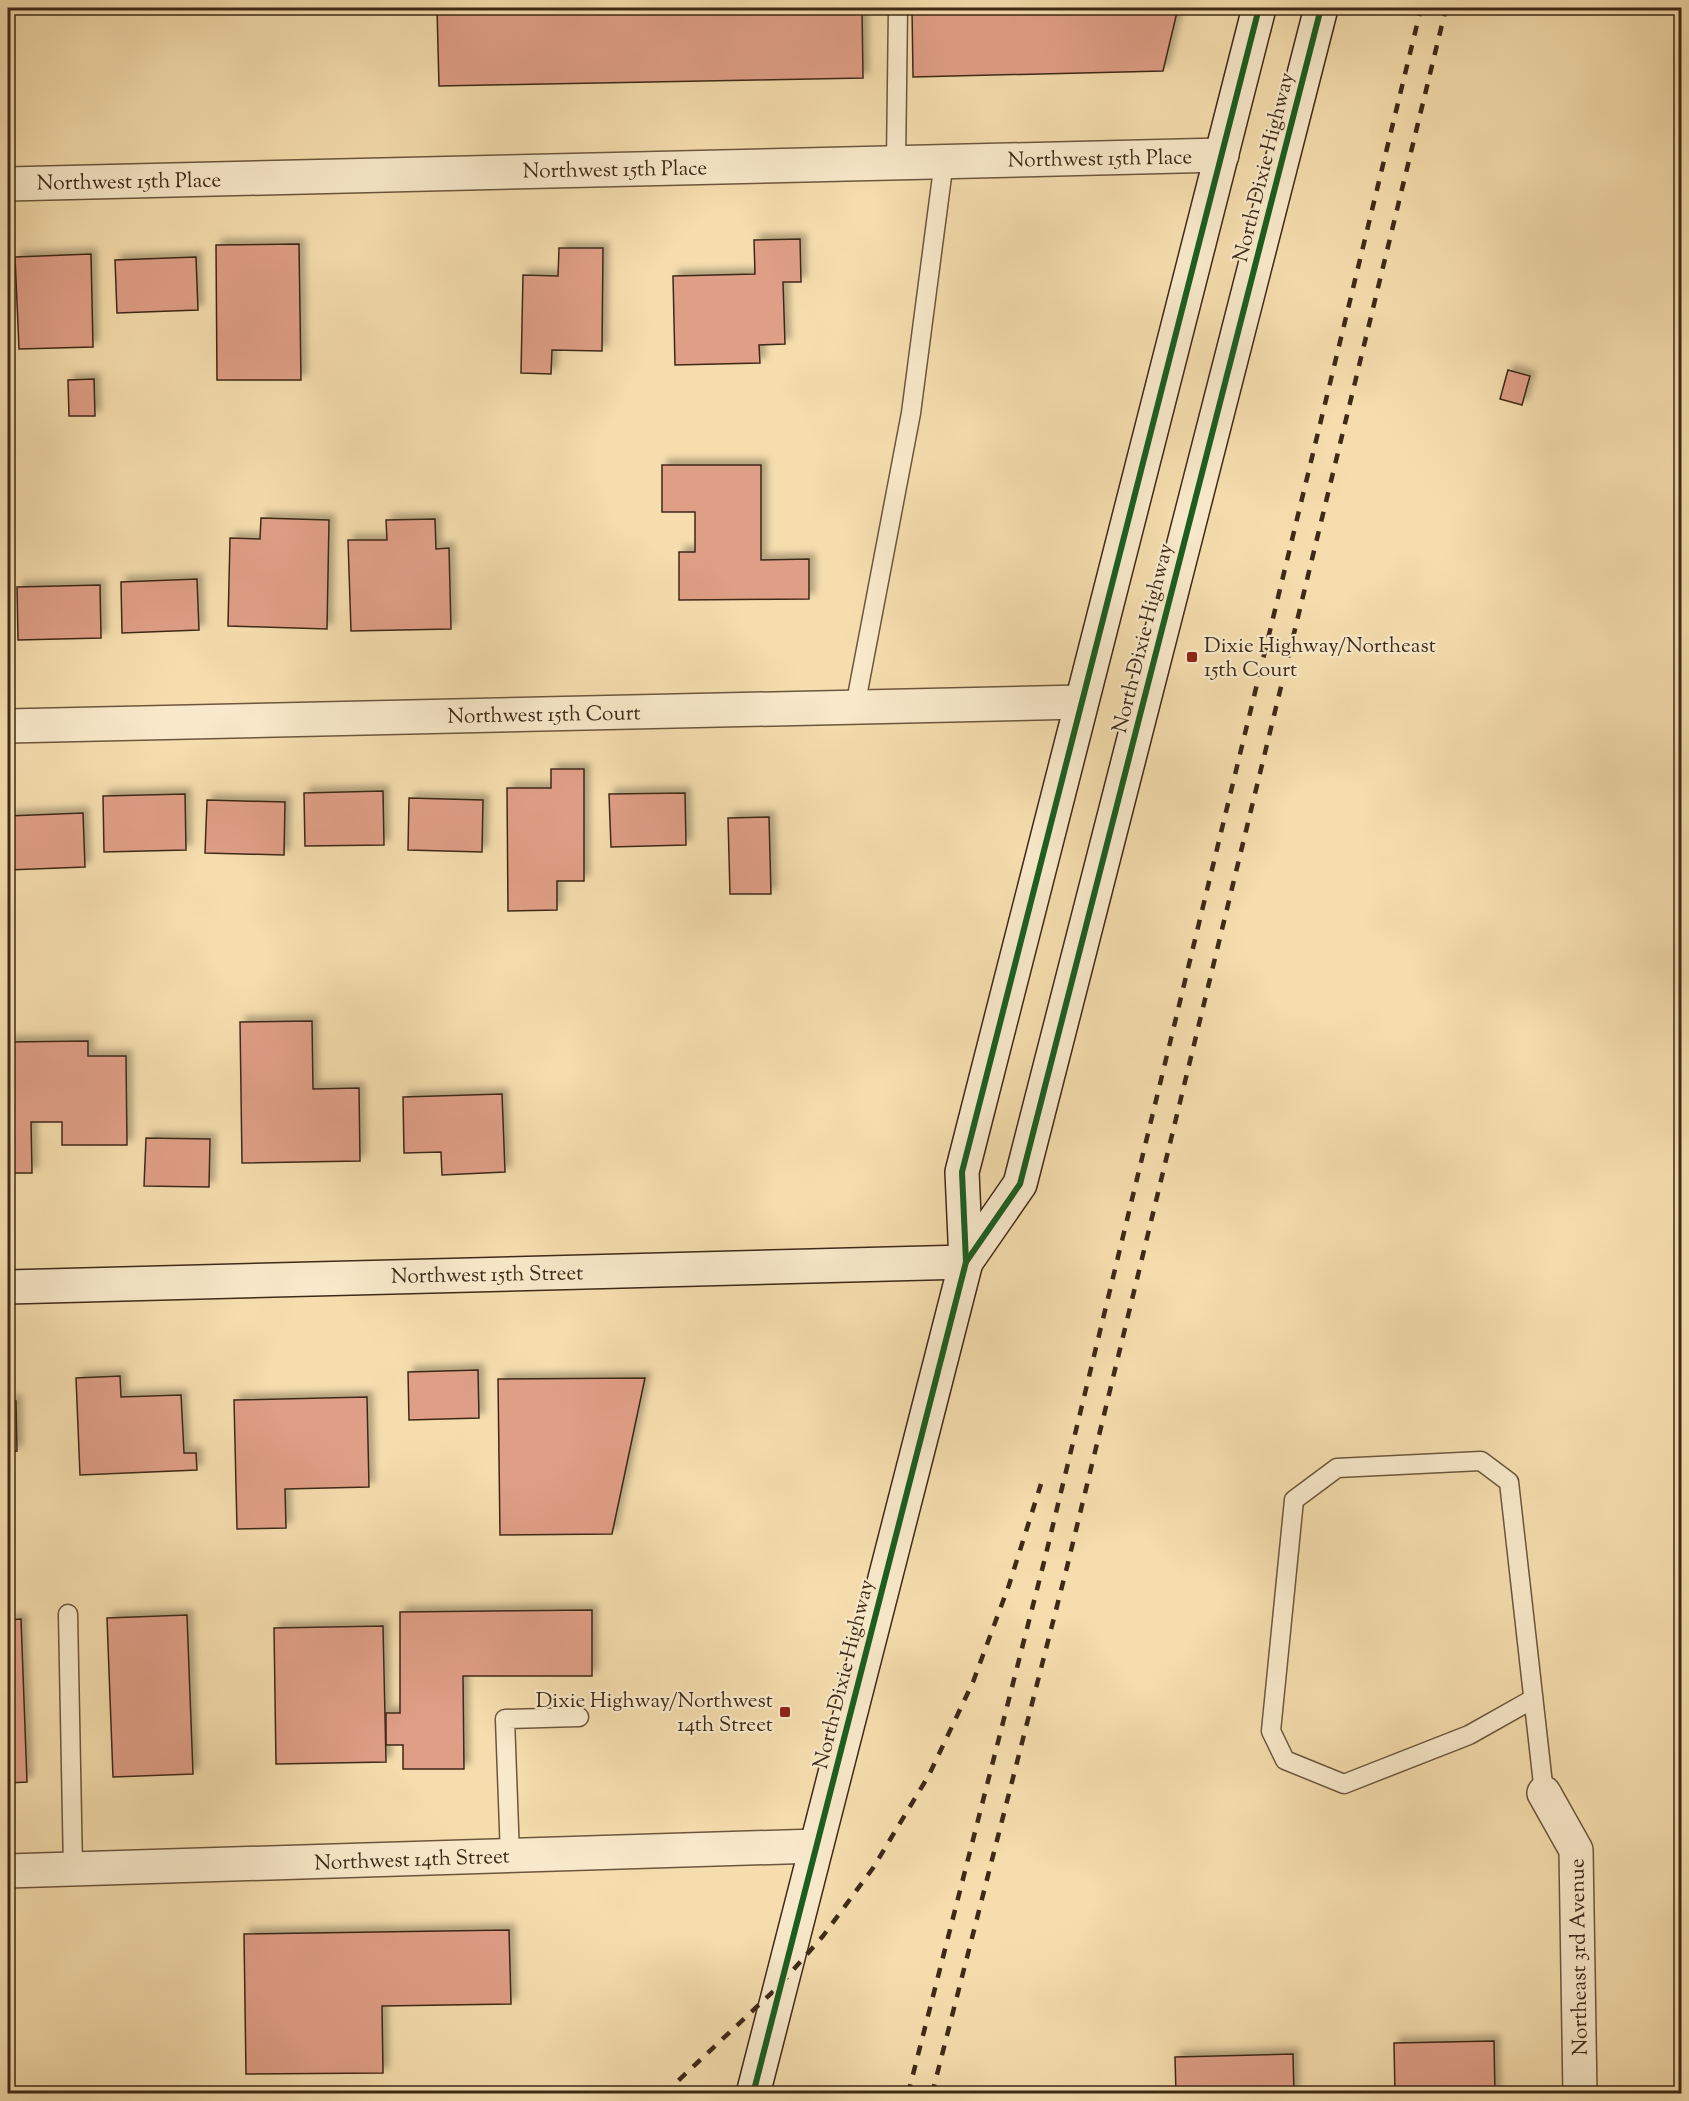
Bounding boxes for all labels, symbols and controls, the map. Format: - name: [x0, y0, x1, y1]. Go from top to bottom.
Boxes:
- street label: North Dixie Highway: [1227, 69, 1303, 265]
- street label: Northwest 15th Place: [1007, 143, 1193, 177]
- street label: Northwest 15th Place: [522, 154, 708, 188]
- street label: Northwest 15th Place: [36, 166, 222, 200]
- street label: North Dixie Highway: [1106, 540, 1182, 736]
- place label: Dixie Highway/Northeast 15th Court: [1204, 632, 1436, 686]
- marker: Dixie Highway/Northeast 15th Court: [1185, 650, 1199, 664]
- street label: Northwest 15th Court: [447, 699, 641, 733]
- street label: Northwest 15th Street: [391, 1259, 584, 1293]
- street label: North Dixie Highway: [807, 1576, 883, 1772]
- place label: Dixie Highway/Northwest 14th Street: [536, 1687, 773, 1741]
- marker: Dixie Highway/Northwest 14th Street: [778, 1705, 792, 1719]
- street label: Northwest 14th Street: [314, 1843, 510, 1879]
- street label: Northeast 3rd Avenue: [1563, 1858, 1597, 2056]

